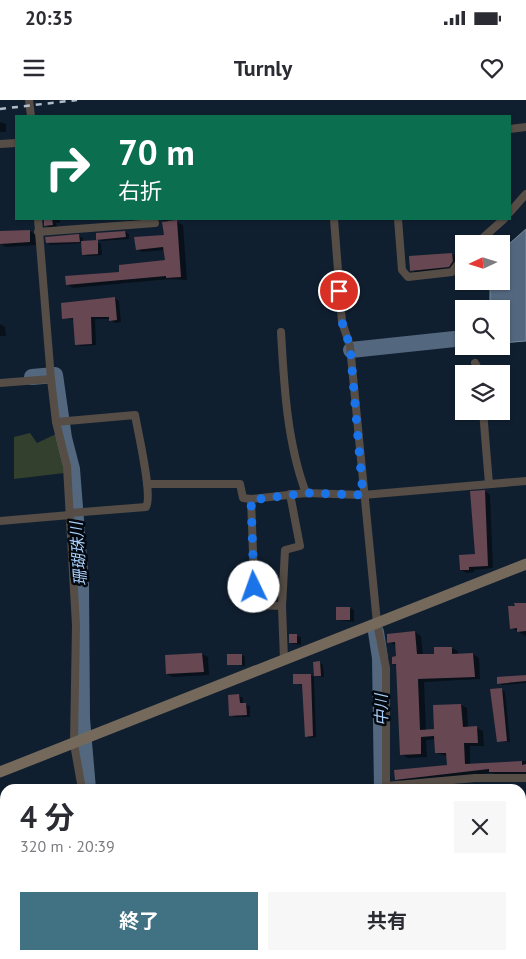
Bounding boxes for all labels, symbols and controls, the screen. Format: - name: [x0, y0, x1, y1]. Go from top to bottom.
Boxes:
- text: 20:35: [25, 6, 73, 30]
- icon: menu: [20, 54, 48, 82]
- text: Turnly: [234, 54, 292, 82]
- icon: heart: [478, 54, 506, 82]
- text: 70 m: [118, 129, 195, 175]
- icon: right: [35, 135, 100, 200]
- text: 右折: [118, 177, 162, 205]
- north arrow: [455, 235, 510, 290]
- map controls: [455, 235, 510, 420]
- pin: [318, 270, 360, 312]
- icon: arrive: [325, 277, 353, 305]
- button: search: [455, 300, 510, 355]
- button: layers: [455, 365, 510, 420]
- water label: 珊瑚珠川: [66, 519, 90, 587]
- position arrow: [227, 560, 279, 612]
- water label: 中川: [371, 692, 391, 726]
- text: 4 分: [20, 797, 75, 836]
- button: close: [454, 801, 506, 853]
- text: 320 m · 20:39: [20, 836, 115, 856]
- button: 終了: [20, 892, 258, 950]
- button: 共有: [268, 892, 506, 950]

